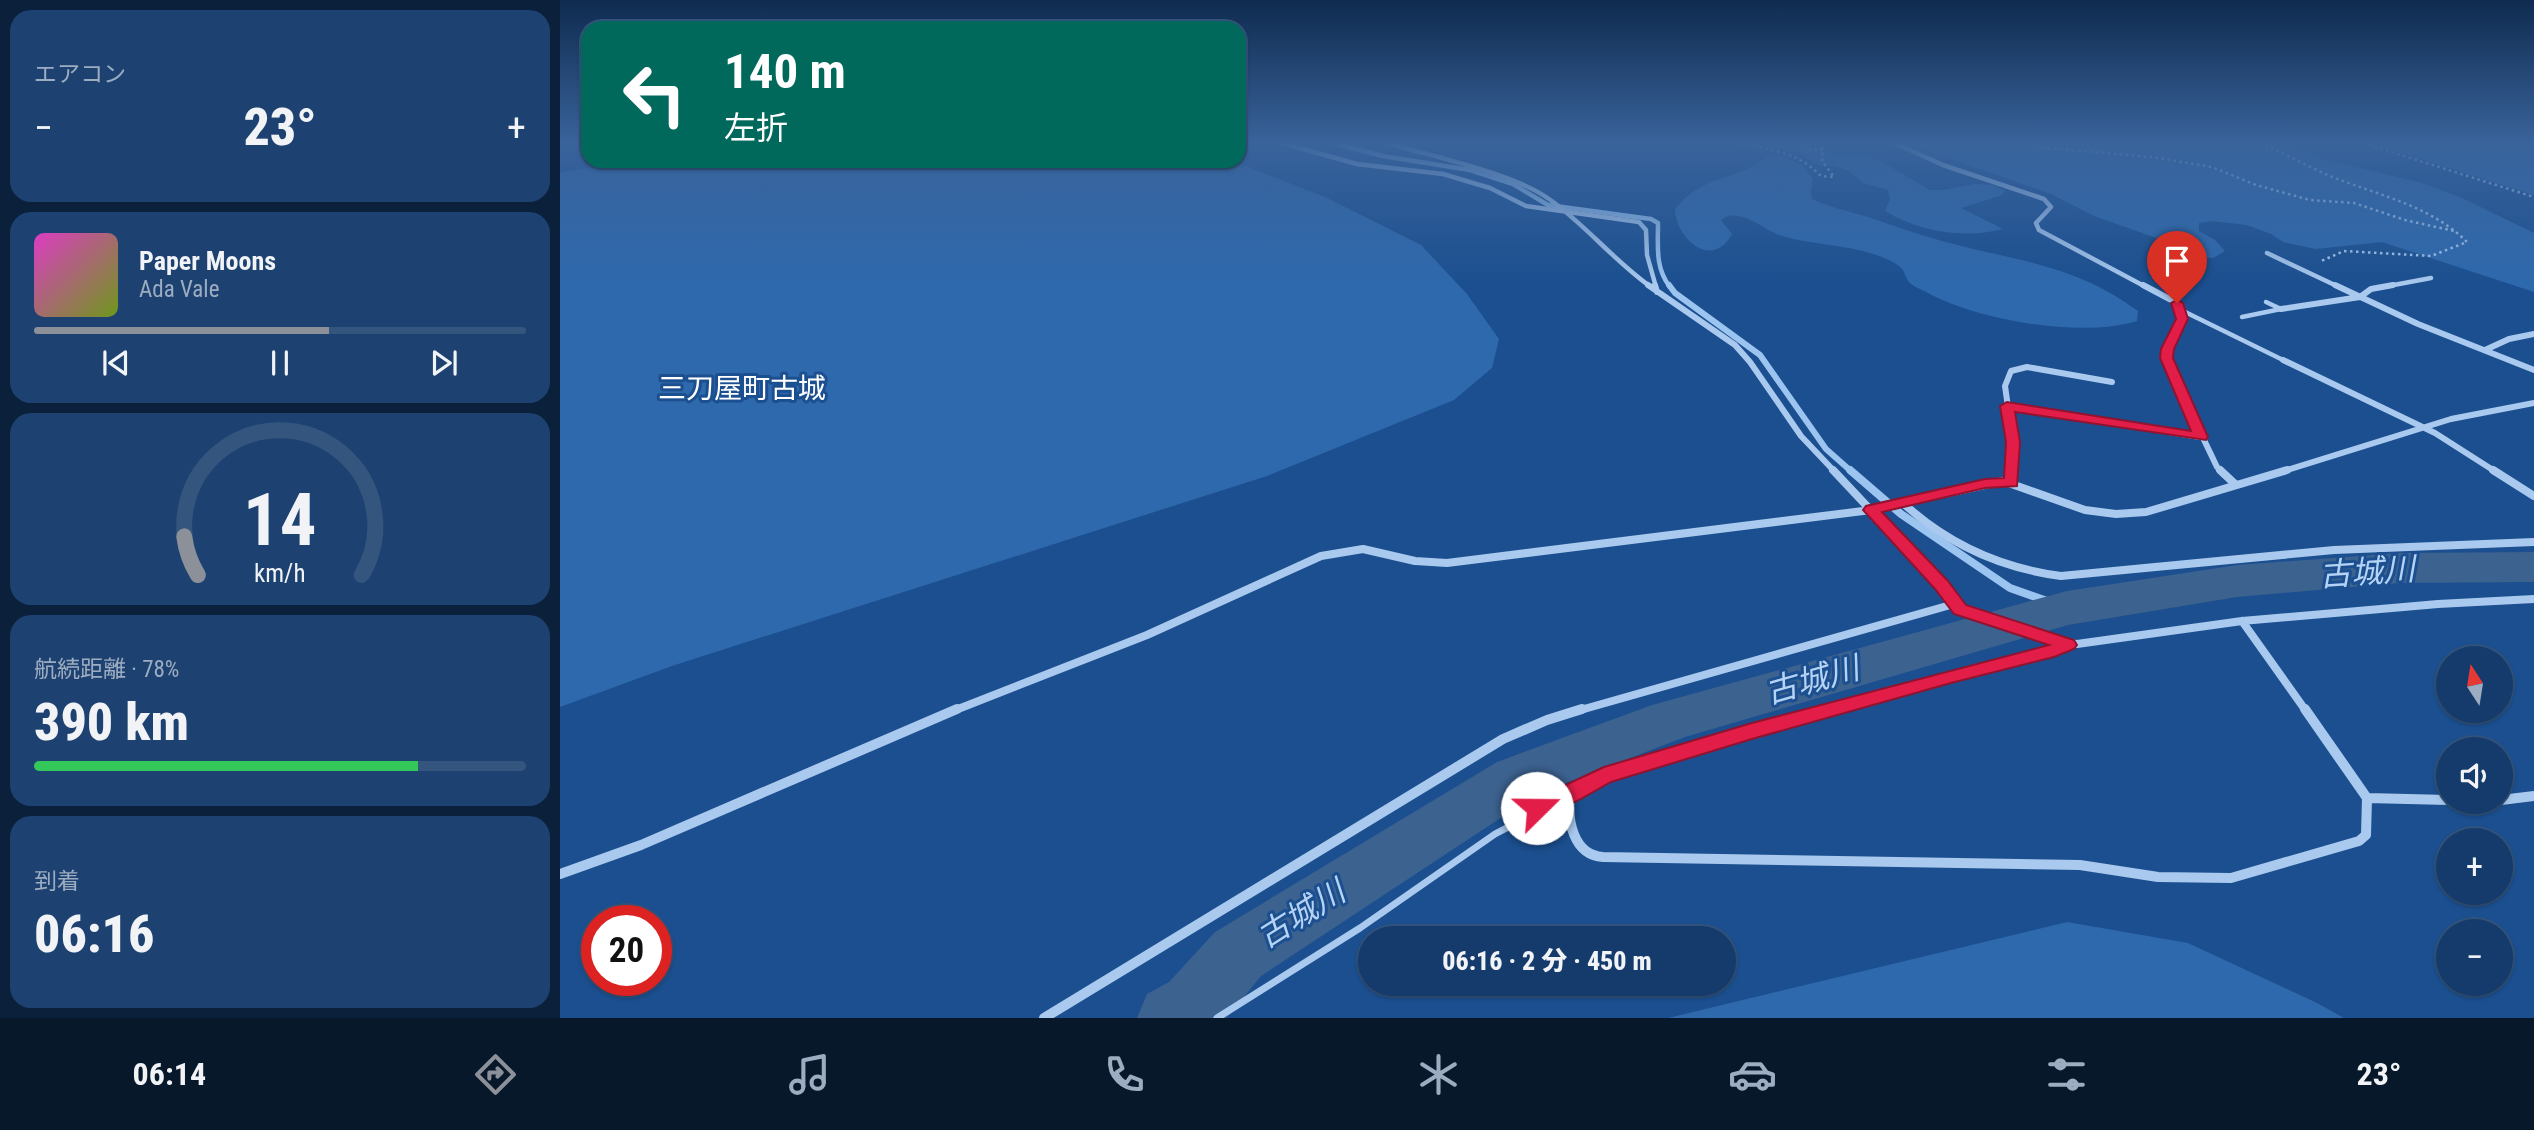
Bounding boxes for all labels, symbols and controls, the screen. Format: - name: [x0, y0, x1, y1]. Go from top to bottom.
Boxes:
- text: 140 m: [724, 43, 846, 100]
- icon: left: [609, 49, 700, 140]
- text: エアコン: [34, 61, 126, 88]
- text: 23°: [243, 97, 317, 158]
- text: −: [34, 106, 53, 150]
- text: +: [507, 106, 526, 150]
- text: 左折: [724, 109, 788, 147]
- pin: [2147, 231, 2207, 303]
- icon: arrive: [2158, 242, 2196, 280]
- text: Paper Moons: [139, 246, 276, 276]
- text: Ada Vale: [139, 276, 219, 303]
- icon: previous: [97, 344, 135, 382]
- icon: pause: [261, 344, 299, 382]
- icon: next: [425, 344, 463, 382]
- district label: 三刀屋町古城: [658, 372, 826, 405]
- text: 14: [243, 477, 317, 563]
- water label: 古城川: [2318, 549, 2419, 594]
- text: km/h: [254, 559, 306, 588]
- north arrow: [2436, 646, 2513, 723]
- map controls: [2436, 646, 2513, 996]
- water label: 古城川: [1761, 648, 1866, 711]
- text: 航続距離 · 78%: [34, 656, 179, 683]
- text: 390 km: [34, 692, 189, 753]
- button: sound: [2436, 737, 2513, 814]
- position arrow: [1500, 771, 1574, 845]
- button: +: [2436, 828, 2513, 905]
- text: 到着: [34, 868, 80, 895]
- water label: 古城川: [1250, 871, 1354, 956]
- text: 06:16: [34, 904, 154, 965]
- speed limit sign: 20: [581, 905, 672, 996]
- button: −: [2436, 919, 2513, 996]
- text: 06:16 · 2 分 · 450 m: [1442, 946, 1652, 976]
- icon: directions: [471, 1050, 520, 1099]
- icon: music: [785, 1050, 834, 1099]
- icon: phone: [1100, 1050, 1149, 1099]
- icon: climate: [1414, 1050, 1463, 1099]
- icon: car: [1728, 1050, 1777, 1099]
- icon: filters: [2042, 1050, 2091, 1099]
- text: 06:14: [133, 1055, 206, 1093]
- text: 23°: [2357, 1055, 2401, 1093]

